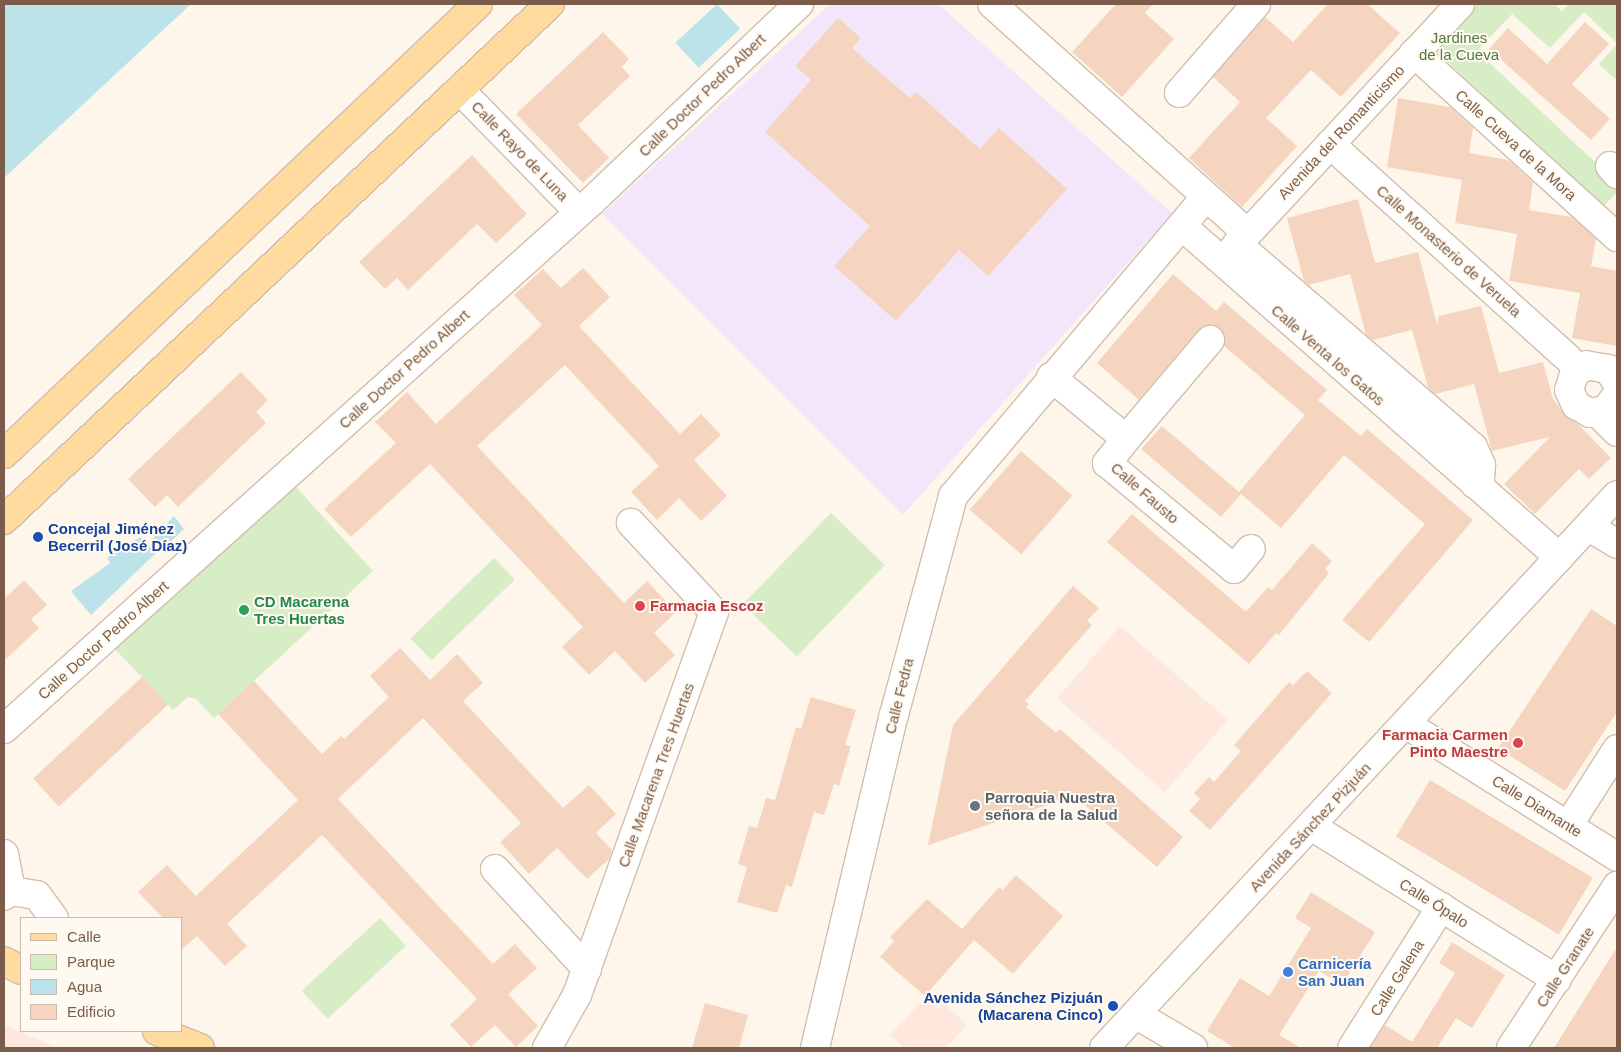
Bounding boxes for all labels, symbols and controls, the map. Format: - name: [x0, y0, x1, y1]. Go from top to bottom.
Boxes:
- park label: Jardines de la Cueva: [1419, 28, 1499, 63]
- street label: Calle Doctor Pedro Albert: [635, 29, 769, 161]
- street label: Avenida del Romanticismo: [1274, 61, 1408, 203]
- street label: Calle Cueva de la Mora: [1452, 86, 1580, 204]
- street label: Calle Rayo de Luna: [468, 97, 572, 205]
- street label: Calle Monasterio de Veruela: [1373, 181, 1525, 321]
- street label: Calle Venta los Gatos: [1268, 301, 1388, 409]
- street label: Calle Doctor Pedro Albert: [335, 305, 473, 433]
- street label: Calle Fausto: [1107, 459, 1183, 527]
- place label: Concejal Jiménez Becerril (José Díaz): [48, 519, 187, 554]
- marker: Concejal Jiménez Becerril (José Díaz): [32, 531, 44, 543]
- street label: Calle Doctor Pedro Albert: [34, 576, 172, 704]
- place label: CD Macarena Tres Huertas: [254, 592, 349, 627]
- place label: Farmacia Escoz: [650, 597, 763, 615]
- marker: Farmacia Escoz: [634, 600, 646, 612]
- marker: CD Macarena Tres Huertas: [238, 604, 250, 616]
- street label: Calle Fedra: [881, 656, 917, 736]
- street label: Calle Macarena Tres Huertas: [614, 680, 698, 870]
- place label: Farmacia Carmen Pinto Maestre: [1382, 725, 1508, 760]
- marker: Farmacia Carmen Pinto Maestre: [1512, 737, 1524, 749]
- street label: Avenida Sánchez Pizjuán: [1246, 759, 1374, 895]
- street label: Calle Diamante: [1489, 771, 1585, 841]
- place label: Parroquia Nuestra señora de la Salud: [985, 788, 1118, 823]
- marker: Parroquia Nuestra señora de la Salud: [969, 800, 981, 812]
- street label: Calle Ópalo: [1396, 875, 1472, 931]
- legend: [20, 917, 182, 1032]
- street label: Calle Granate: [1532, 923, 1598, 1011]
- text: Calle: [67, 928, 101, 945]
- street label: Calle Galena: [1366, 936, 1428, 1020]
- text: Parque: [67, 953, 115, 970]
- place label: Carnicería San Juan: [1298, 954, 1371, 989]
- marker: Carnicería San Juan: [1282, 966, 1294, 978]
- text: Agua: [67, 978, 102, 995]
- place label: Avenida Sánchez Pizjuán (Macarena Cinco): [924, 988, 1103, 1023]
- marker: Avenida Sánchez Pizjuán (Macarena Cinco): [1107, 1000, 1119, 1012]
- text: Edificio: [67, 1003, 115, 1020]

